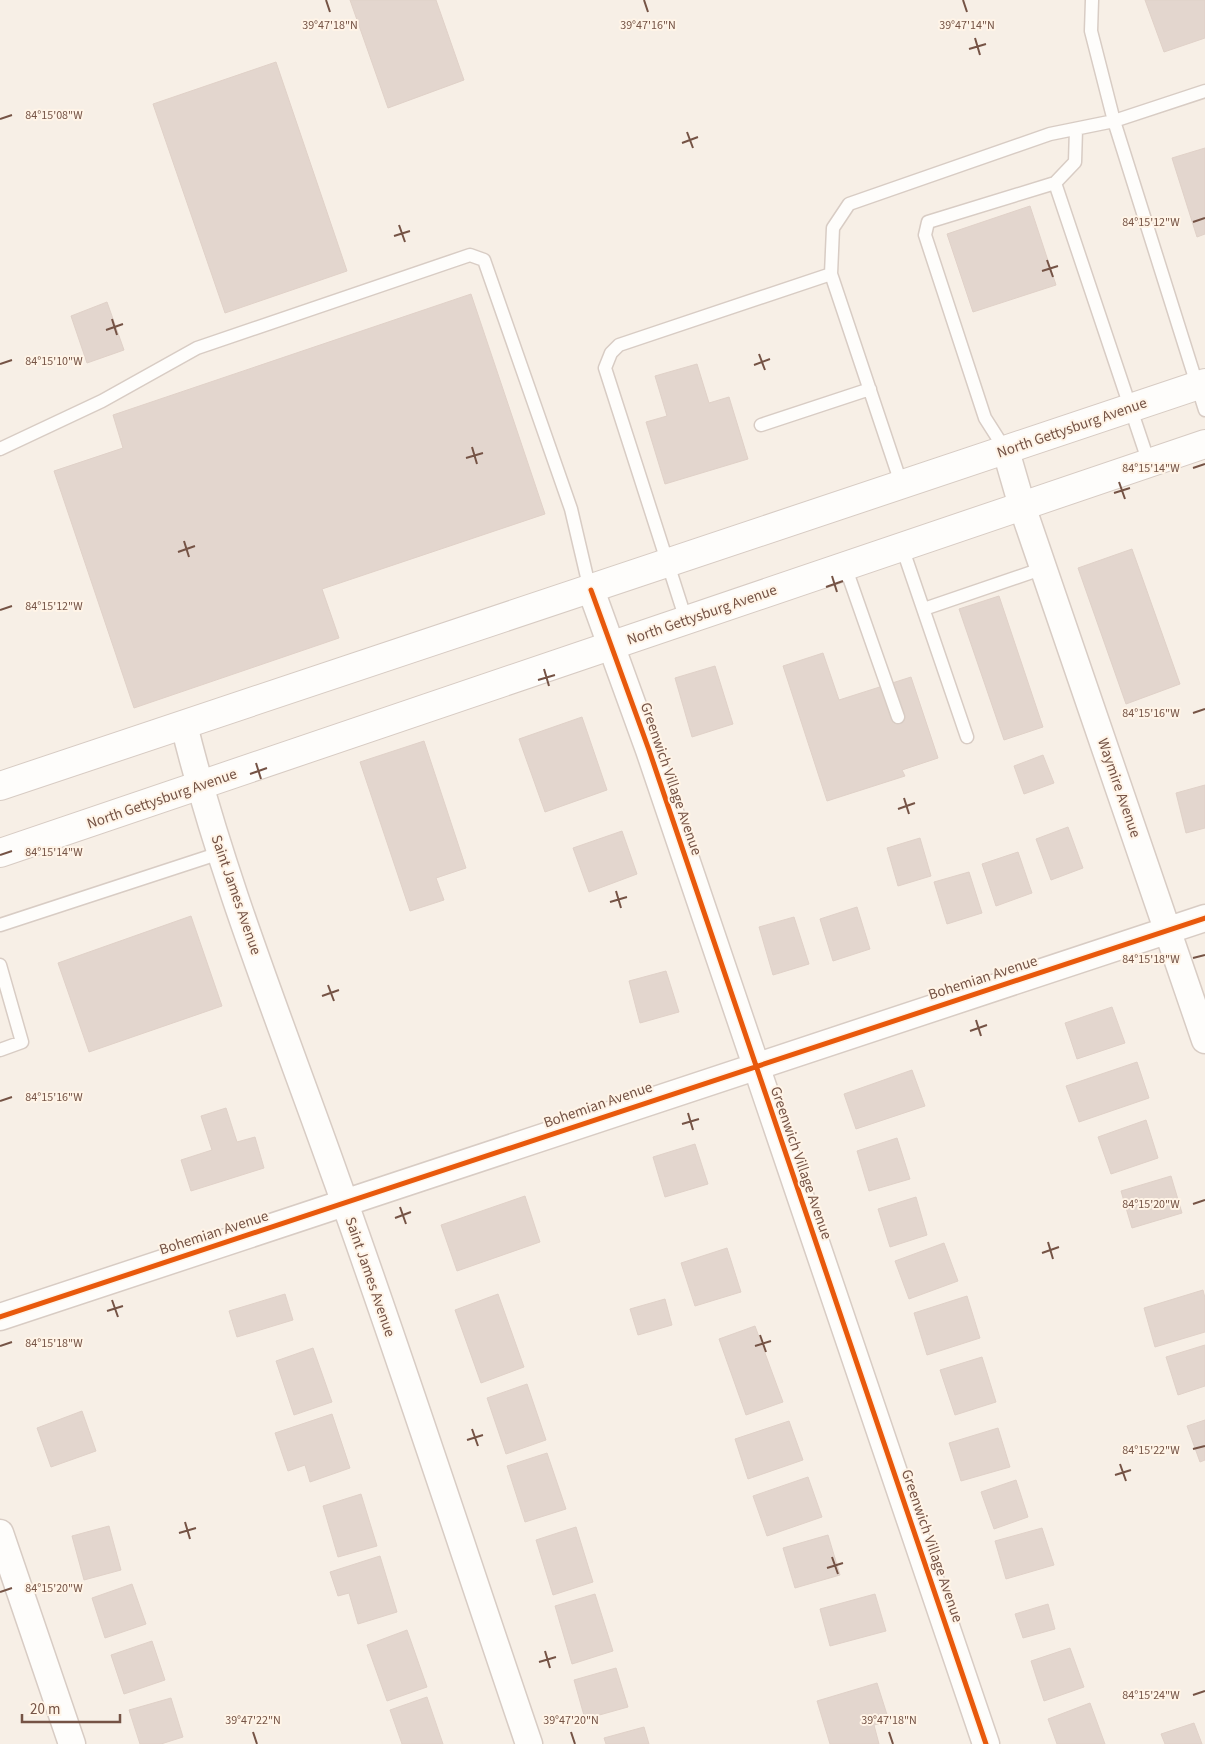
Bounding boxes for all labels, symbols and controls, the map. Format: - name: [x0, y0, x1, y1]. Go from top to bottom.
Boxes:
- text: 39°47'18"N: [302, 17, 358, 34]
- text: 39°47'16"N: [620, 17, 676, 34]
- text: 39°47'14"N: [939, 17, 995, 34]
- text: 84°15'08"W: [25, 107, 83, 124]
- text: 84°15'12"W: [1122, 214, 1180, 231]
- text: 84°15'10"W: [25, 353, 83, 370]
- street label: North Gettysburg Avenue: [994, 392, 1150, 464]
- text: 84°15'14"W: [1122, 460, 1180, 477]
- street label: North Gettysburg Avenue: [624, 579, 780, 651]
- text: 84°15'12"W: [25, 598, 83, 615]
- street label: Greenwich Village Avenue: [635, 700, 707, 858]
- text: 84°15'16"W: [1122, 705, 1180, 722]
- street label: Waymire Avenue: [1092, 735, 1146, 841]
- street label: North Gettysburg Avenue: [84, 763, 240, 835]
- street label: Saint James Avenue: [206, 832, 266, 958]
- text: 84°15'14"W: [25, 844, 83, 861]
- street label: Bohemian Avenue: [926, 950, 1040, 1006]
- text: 84°15'18"W: [1122, 951, 1180, 968]
- street label: Bohemian Avenue: [541, 1077, 655, 1133]
- street label: Greenwich Village Avenue: [765, 1084, 837, 1242]
- text: 84°15'16"W: [25, 1089, 83, 1106]
- text: 84°15'20"W: [1122, 1196, 1180, 1213]
- street label: Bohemian Avenue: [157, 1205, 271, 1261]
- street label: Saint James Avenue: [340, 1214, 400, 1340]
- text: 84°15'18"W: [25, 1335, 83, 1352]
- text: 84°15'22"W: [1122, 1442, 1180, 1459]
- street label: Greenwich Village Avenue: [896, 1467, 968, 1625]
- text: 84°15'20"W: [25, 1580, 83, 1597]
- text: 84°15'24"W: [1122, 1687, 1180, 1704]
- scale bar: [22, 1692, 120, 1724]
- text: 20 m: [30, 1699, 60, 1720]
- text: 39°47'22"N: [225, 1712, 281, 1729]
- text: 39°47'20"N: [543, 1712, 599, 1729]
- text: 39°47'18"N: [861, 1712, 917, 1729]

